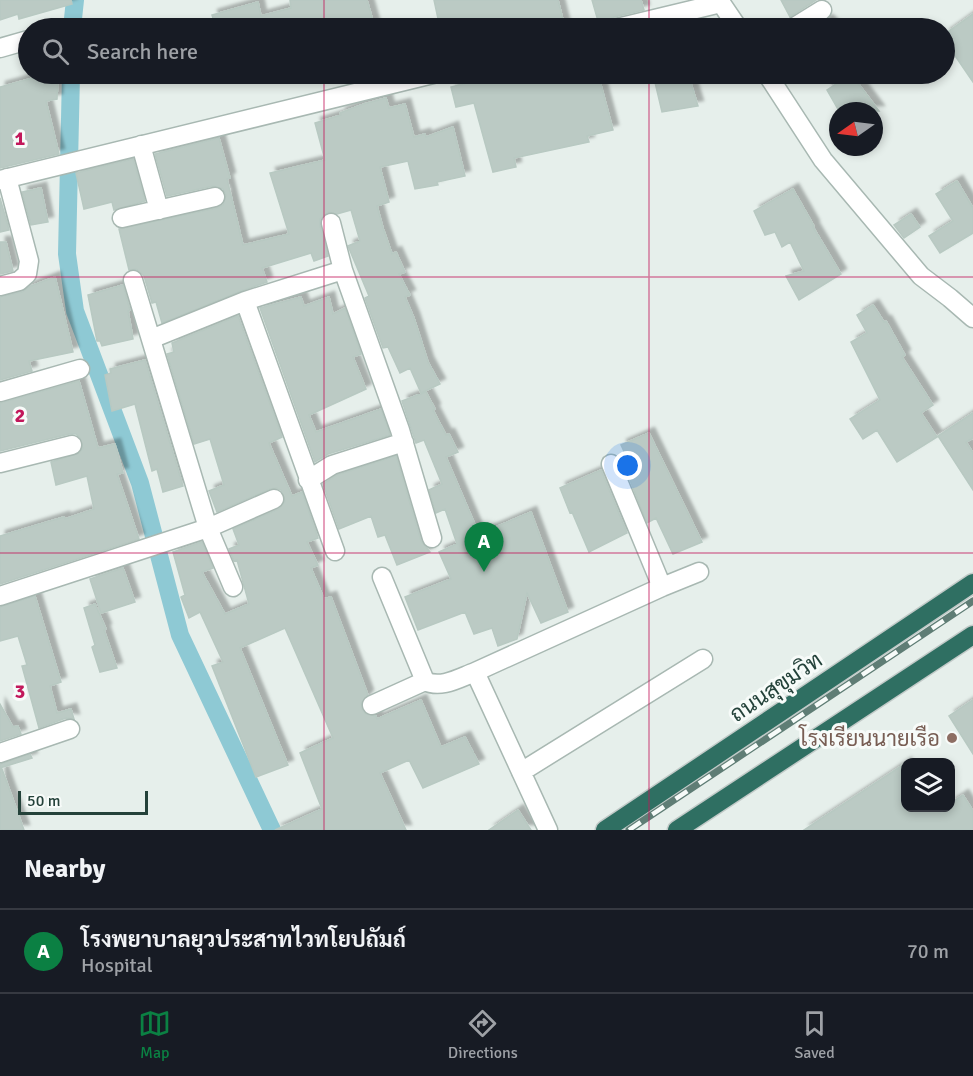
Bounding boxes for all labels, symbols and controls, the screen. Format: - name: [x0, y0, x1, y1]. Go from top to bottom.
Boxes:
- search box: [18, 18, 955, 84]
- icon: search: [39, 35, 72, 68]
- text: Search here: [87, 38, 198, 65]
- north arrow: [829, 102, 883, 156]
- text: 1: [15, 126, 26, 151]
- text: 2: [15, 403, 25, 428]
- your location: [613, 451, 642, 480]
- pin: A: [464, 522, 504, 572]
- street label: ถนนสุขุมวิท: [725, 646, 829, 729]
- text: 3: [15, 679, 25, 704]
- place label: โรงเรียนนายเรือ: [798, 724, 940, 752]
- marker: โรงเรียนนายเรือ: [945, 731, 959, 745]
- map controls: [901, 758, 955, 812]
- button: layers: [901, 758, 955, 812]
- scale bar: [18, 788, 148, 816]
- text: 50 m: [27, 791, 61, 811]
- text: Nearby: [24, 853, 105, 885]
- text: โรงพยาบาลยุวประสาทไวทโยปถัมถ์: [81, 926, 406, 953]
- text: A: [37, 939, 50, 964]
- text: 70 m: [907, 939, 949, 964]
- text: Hospital: [81, 953, 153, 978]
- tab: Map: [138, 1007, 171, 1063]
- tab: Directions: [448, 1007, 518, 1063]
- tab: Saved: [794, 1007, 835, 1063]

